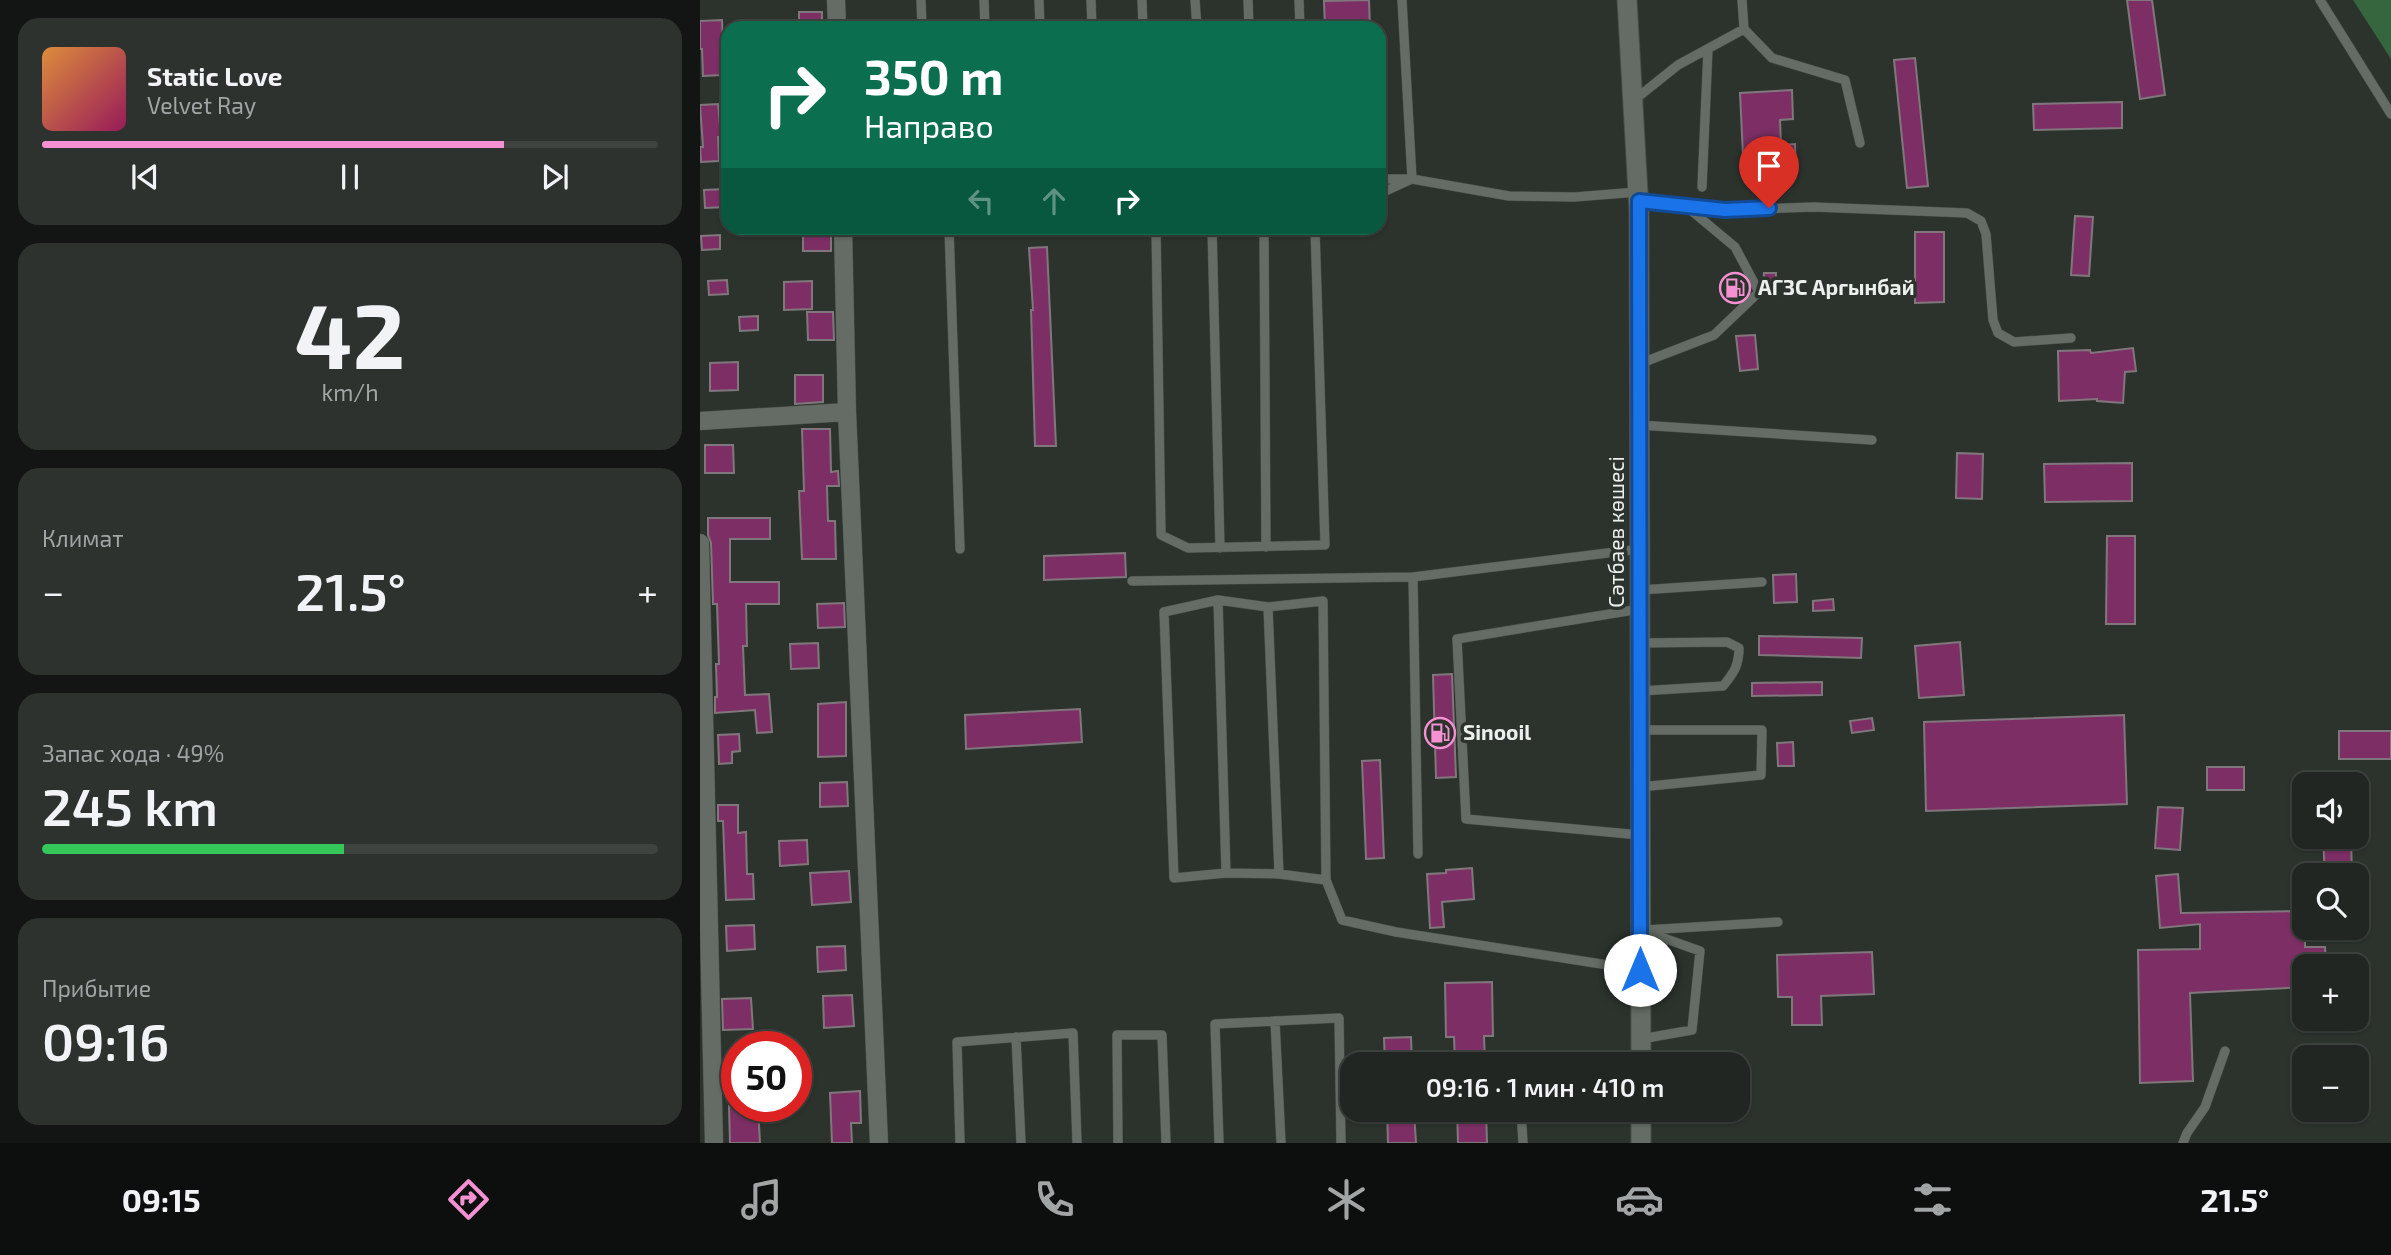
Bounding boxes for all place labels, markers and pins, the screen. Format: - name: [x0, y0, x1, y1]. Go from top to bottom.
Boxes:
- pin: [1739, 136, 1799, 208]
- fuel station icon: АГЗС Аргынбай: [1718, 271, 1752, 305]
- place label: АГЗС Аргынбай: [1758, 274, 1914, 299]
- fuel station icon: Sinooil: [1423, 716, 1457, 750]
- place label: Sinooil: [1463, 719, 1531, 744]

